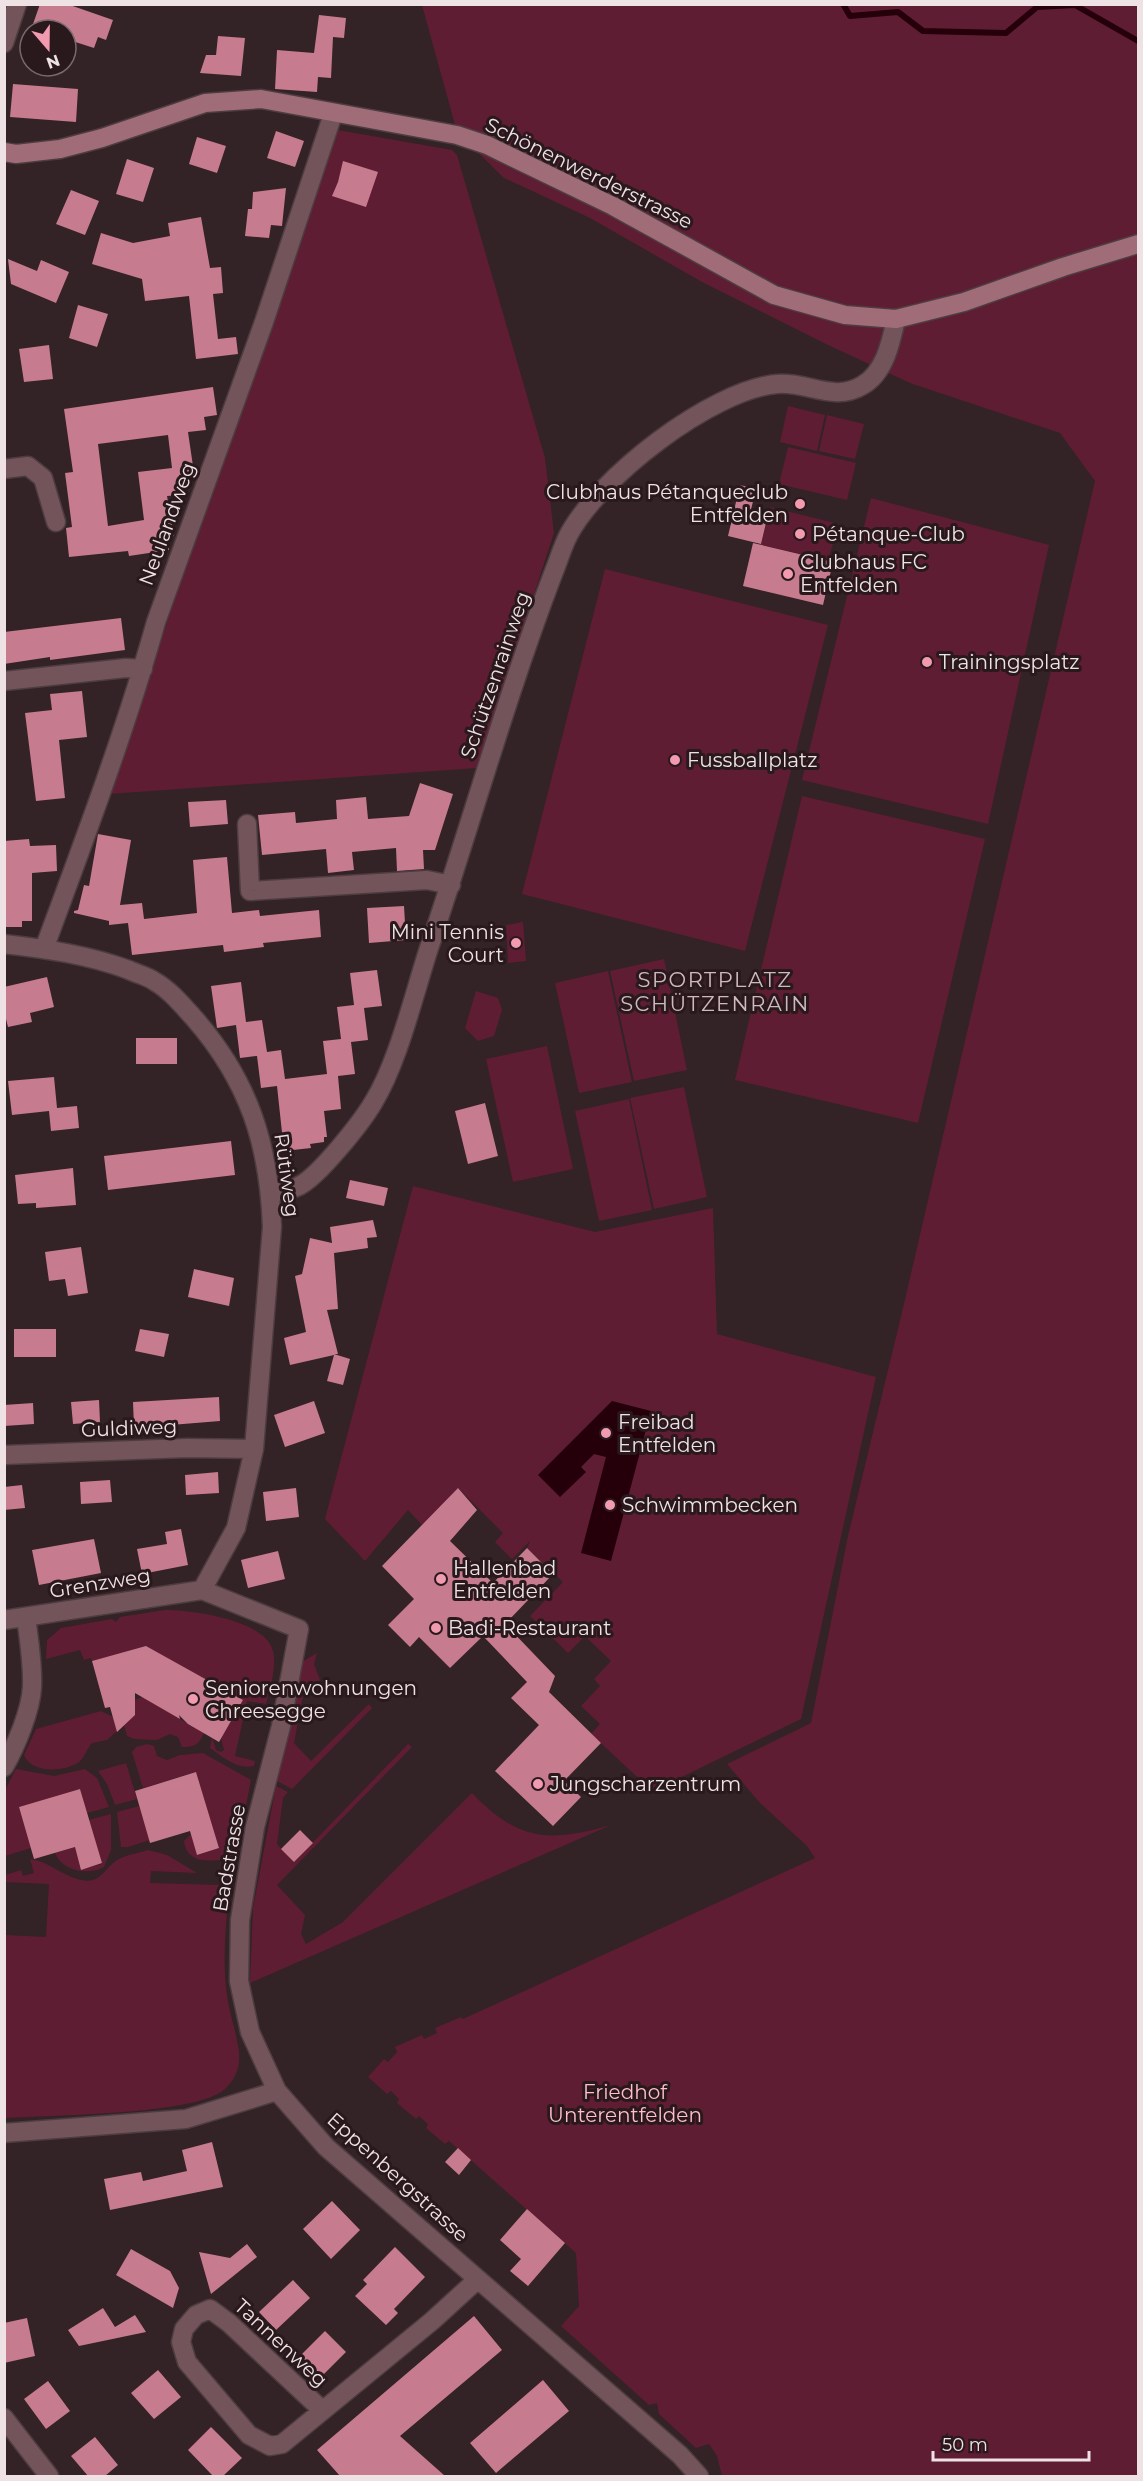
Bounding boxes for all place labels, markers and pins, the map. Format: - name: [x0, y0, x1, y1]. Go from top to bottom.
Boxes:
- place label: Clubhaus Pétanqueclub Entfelden: [546, 480, 788, 527]
- marker: Clubhaus Pétanqueclub Entfelden: [793, 497, 807, 511]
- place label: Pétanque-Club: [812, 522, 965, 546]
- marker: Pétanque-Club: [793, 527, 807, 541]
- place label: Clubhaus FC Entfelden: [800, 550, 927, 597]
- marker: Clubhaus FC Entfelden: [781, 567, 795, 581]
- place label: Trainingsplatz: [939, 650, 1080, 674]
- marker: Trainingsplatz: [920, 655, 934, 669]
- place label: Fussballplatz: [687, 748, 817, 772]
- marker: Fussballplatz: [668, 753, 682, 767]
- place label: Mini Tennis Court: [391, 920, 504, 967]
- marker: Mini Tennis Court: [509, 936, 523, 950]
- place label: Freibad Entfelden: [618, 1410, 716, 1457]
- marker: Freibad Entfelden: [599, 1426, 613, 1440]
- place label: Schwimmbecken: [622, 1493, 798, 1517]
- marker: Schwimmbecken: [603, 1498, 617, 1512]
- place label: Hallenbad Entfelden: [453, 1556, 556, 1603]
- marker: Hallenbad Entfelden: [434, 1572, 448, 1586]
- place label: Badi-Restaurant: [448, 1616, 611, 1640]
- marker: Badi-Restaurant: [429, 1621, 443, 1635]
- place label: Seniorenwohnungen Chreesegge: [205, 1676, 417, 1723]
- marker: Seniorenwohnungen Chreesegge: [186, 1692, 200, 1706]
- place label: Jungscharzentrum: [549, 1772, 741, 1796]
- marker: Jungscharzentrum: [531, 1777, 545, 1791]

